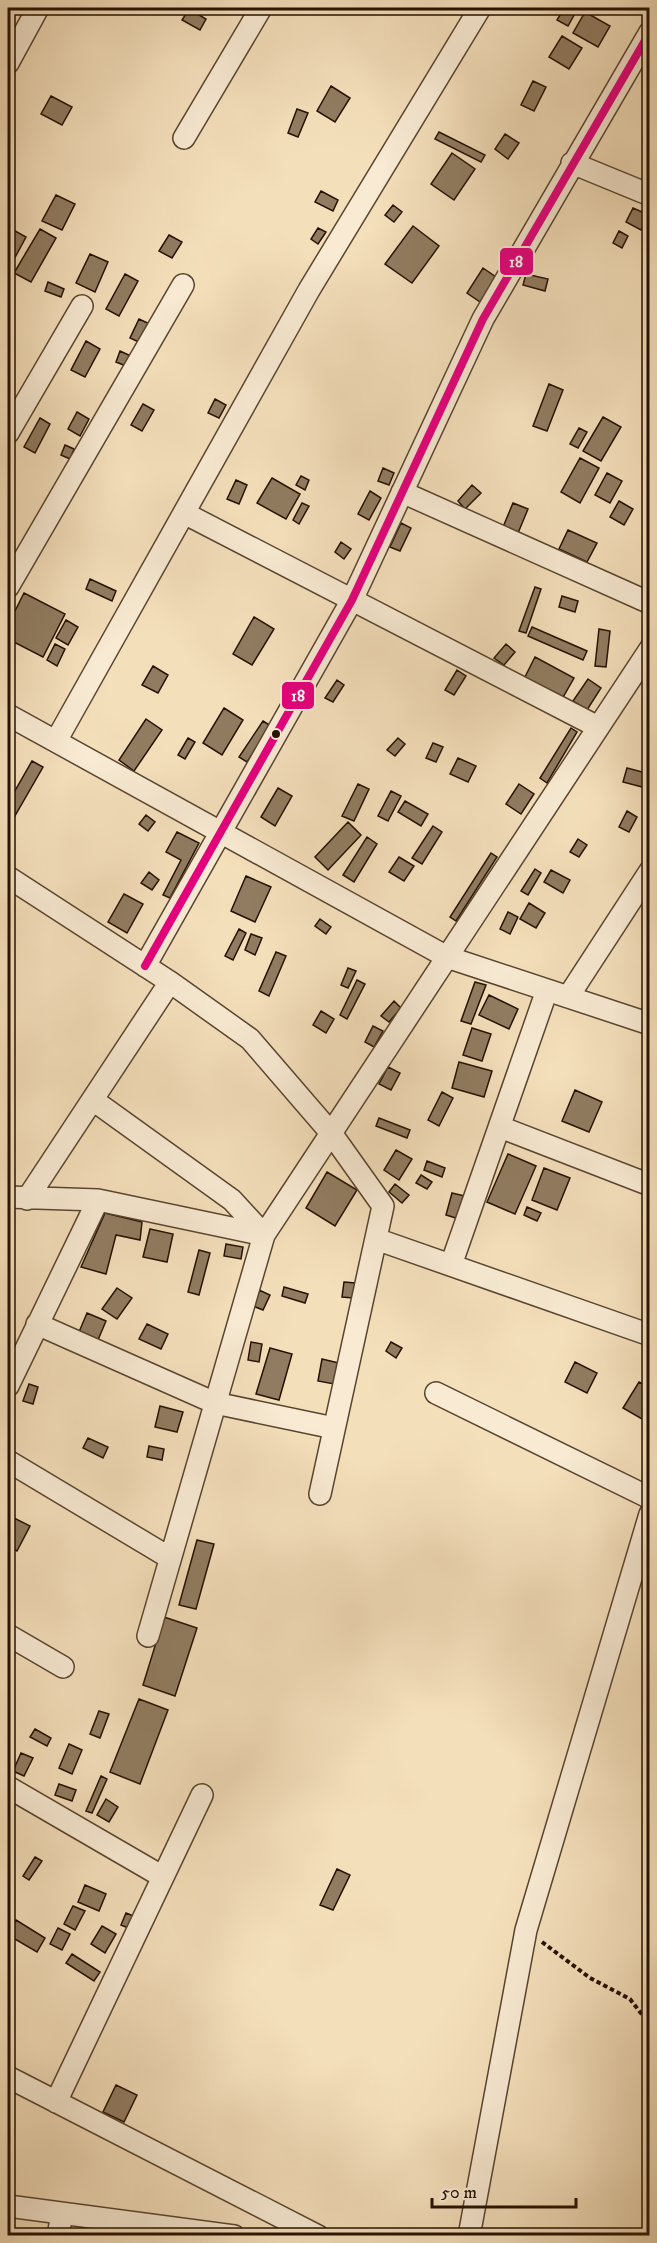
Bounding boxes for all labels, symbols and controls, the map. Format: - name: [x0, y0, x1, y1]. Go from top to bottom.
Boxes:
- line badge: 18: [499, 247, 534, 276]
- text: 18: [509, 252, 523, 272]
- line badge: 18: [281, 681, 315, 710]
- text: 18: [291, 686, 305, 706]
- unlabelled marker: [270, 728, 282, 740]
- scale bar: [432, 2171, 576, 2209]
- text: 50 m: [441, 2182, 477, 2204]

